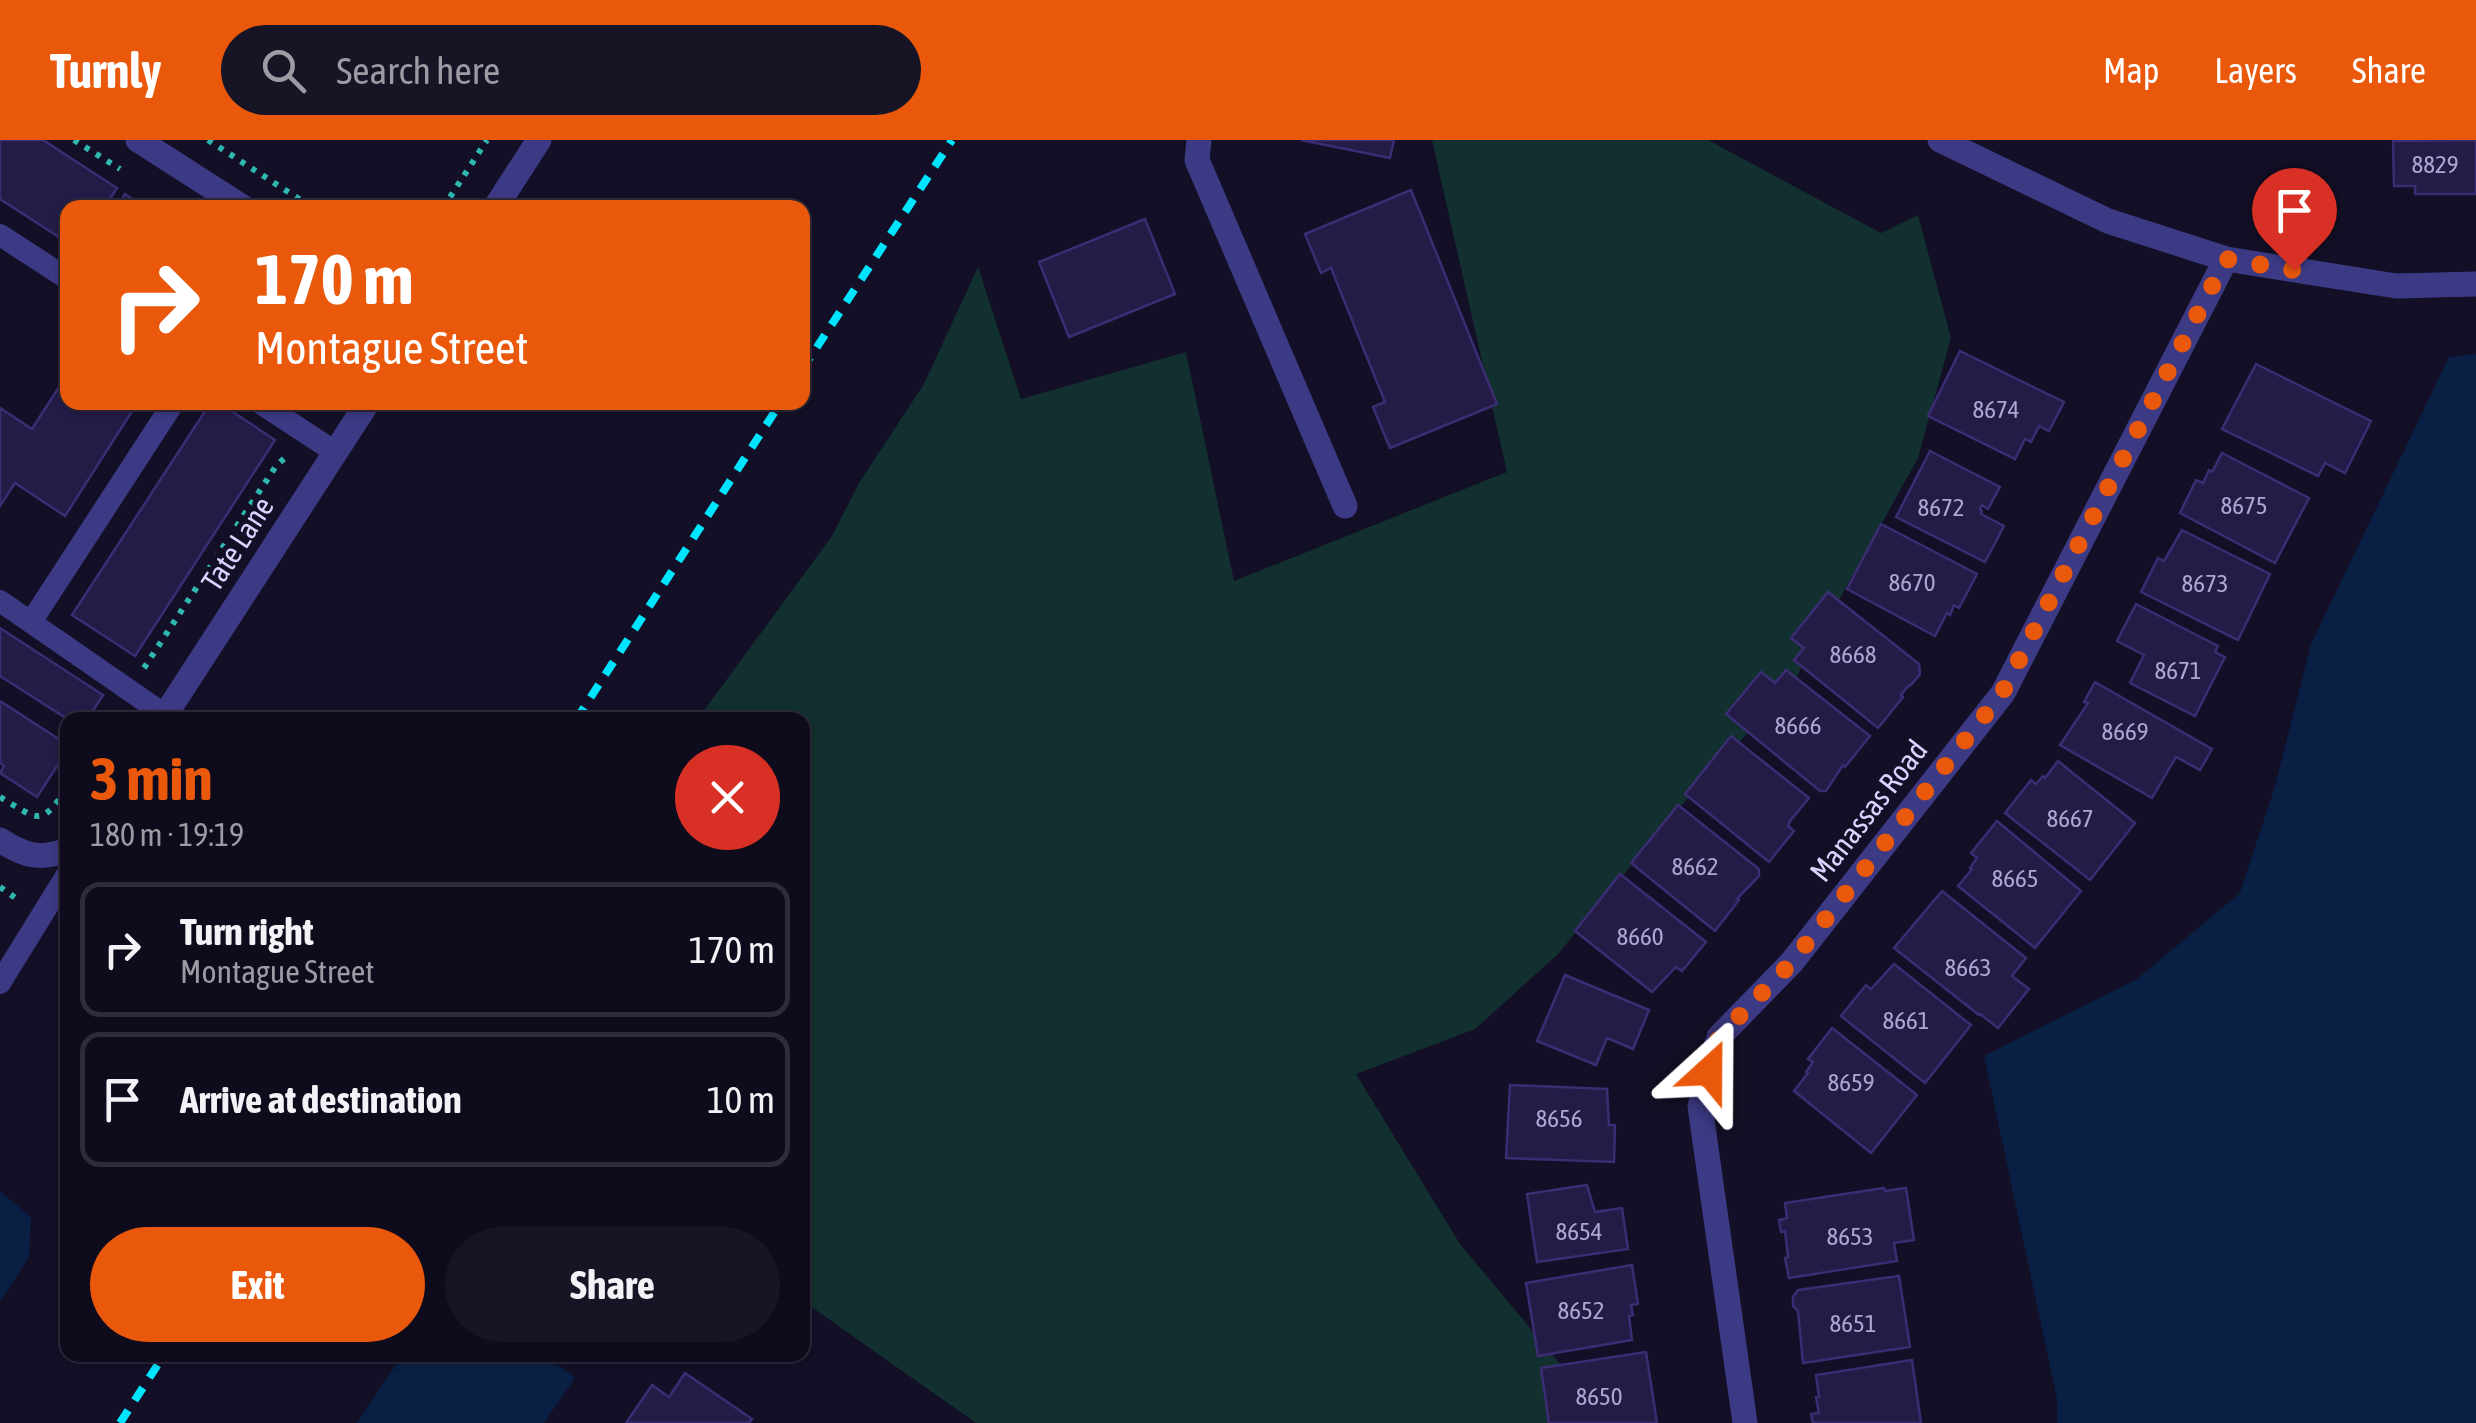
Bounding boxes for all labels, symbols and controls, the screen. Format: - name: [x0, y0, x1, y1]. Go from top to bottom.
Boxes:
- search box: [221, 25, 921, 115]
- text: Turnly: [50, 43, 161, 98]
- icon: search: [256, 43, 311, 98]
- text: Search here: [336, 49, 500, 92]
- text: Map: [2103, 50, 2159, 90]
- text: Layers: [2214, 50, 2297, 90]
- text: Share: [2352, 50, 2426, 90]
- house number: 8829: [2411, 150, 2459, 178]
- pin: [2252, 168, 2337, 271]
- icon: arrive: [2267, 183, 2322, 238]
- text: 170 m: [255, 239, 414, 319]
- icon: right: [90, 240, 220, 370]
- text: Montague Street: [255, 322, 528, 374]
- house number: 8674: [1972, 395, 2020, 423]
- street label: Tate Lane: [194, 490, 280, 597]
- house number: 8675: [2220, 491, 2268, 519]
- house number: 8672: [1917, 493, 1965, 521]
- house number: 8670: [1888, 568, 1936, 596]
- house number: 8673: [2181, 569, 2229, 597]
- house number: 8668: [1829, 640, 1877, 668]
- house number: 8671: [2154, 656, 2202, 684]
- house number: 8666: [1774, 711, 1822, 739]
- house number: 8669: [2101, 717, 2149, 745]
- street label: Manassas Road: [1803, 733, 1934, 888]
- text: 3 min: [90, 744, 213, 813]
- button: close: [675, 745, 780, 850]
- house number: 8667: [2046, 804, 2094, 832]
- text: 180 m · 19:19: [90, 816, 244, 853]
- house number: 8662: [1671, 852, 1719, 880]
- house number: 8665: [1991, 864, 2039, 892]
- text: Turn right: [180, 910, 314, 953]
- icon: right: [95, 922, 150, 977]
- house number: 8660: [1616, 922, 1664, 950]
- text: 170 m: [689, 928, 775, 971]
- text: Montague Street: [180, 953, 374, 990]
- house number: 8663: [1944, 953, 1992, 981]
- house number: 8661: [1882, 1006, 1930, 1034]
- position arrow: [1657, 1019, 1761, 1123]
- house number: 8659: [1827, 1068, 1875, 1096]
- icon: arrive: [95, 1072, 150, 1127]
- text: Arrive at destination: [180, 1078, 462, 1121]
- text: 10 m: [707, 1078, 775, 1121]
- house number: 8656: [1535, 1104, 1583, 1132]
- house number: 8654: [1555, 1217, 1603, 1245]
- house number: 8653: [1826, 1222, 1874, 1250]
- button: Exit: [90, 1227, 425, 1342]
- button: Share: [445, 1227, 780, 1342]
- house number: 8652: [1557, 1296, 1605, 1324]
- house number: 8651: [1829, 1309, 1877, 1337]
- house number: 8650: [1575, 1382, 1623, 1410]

